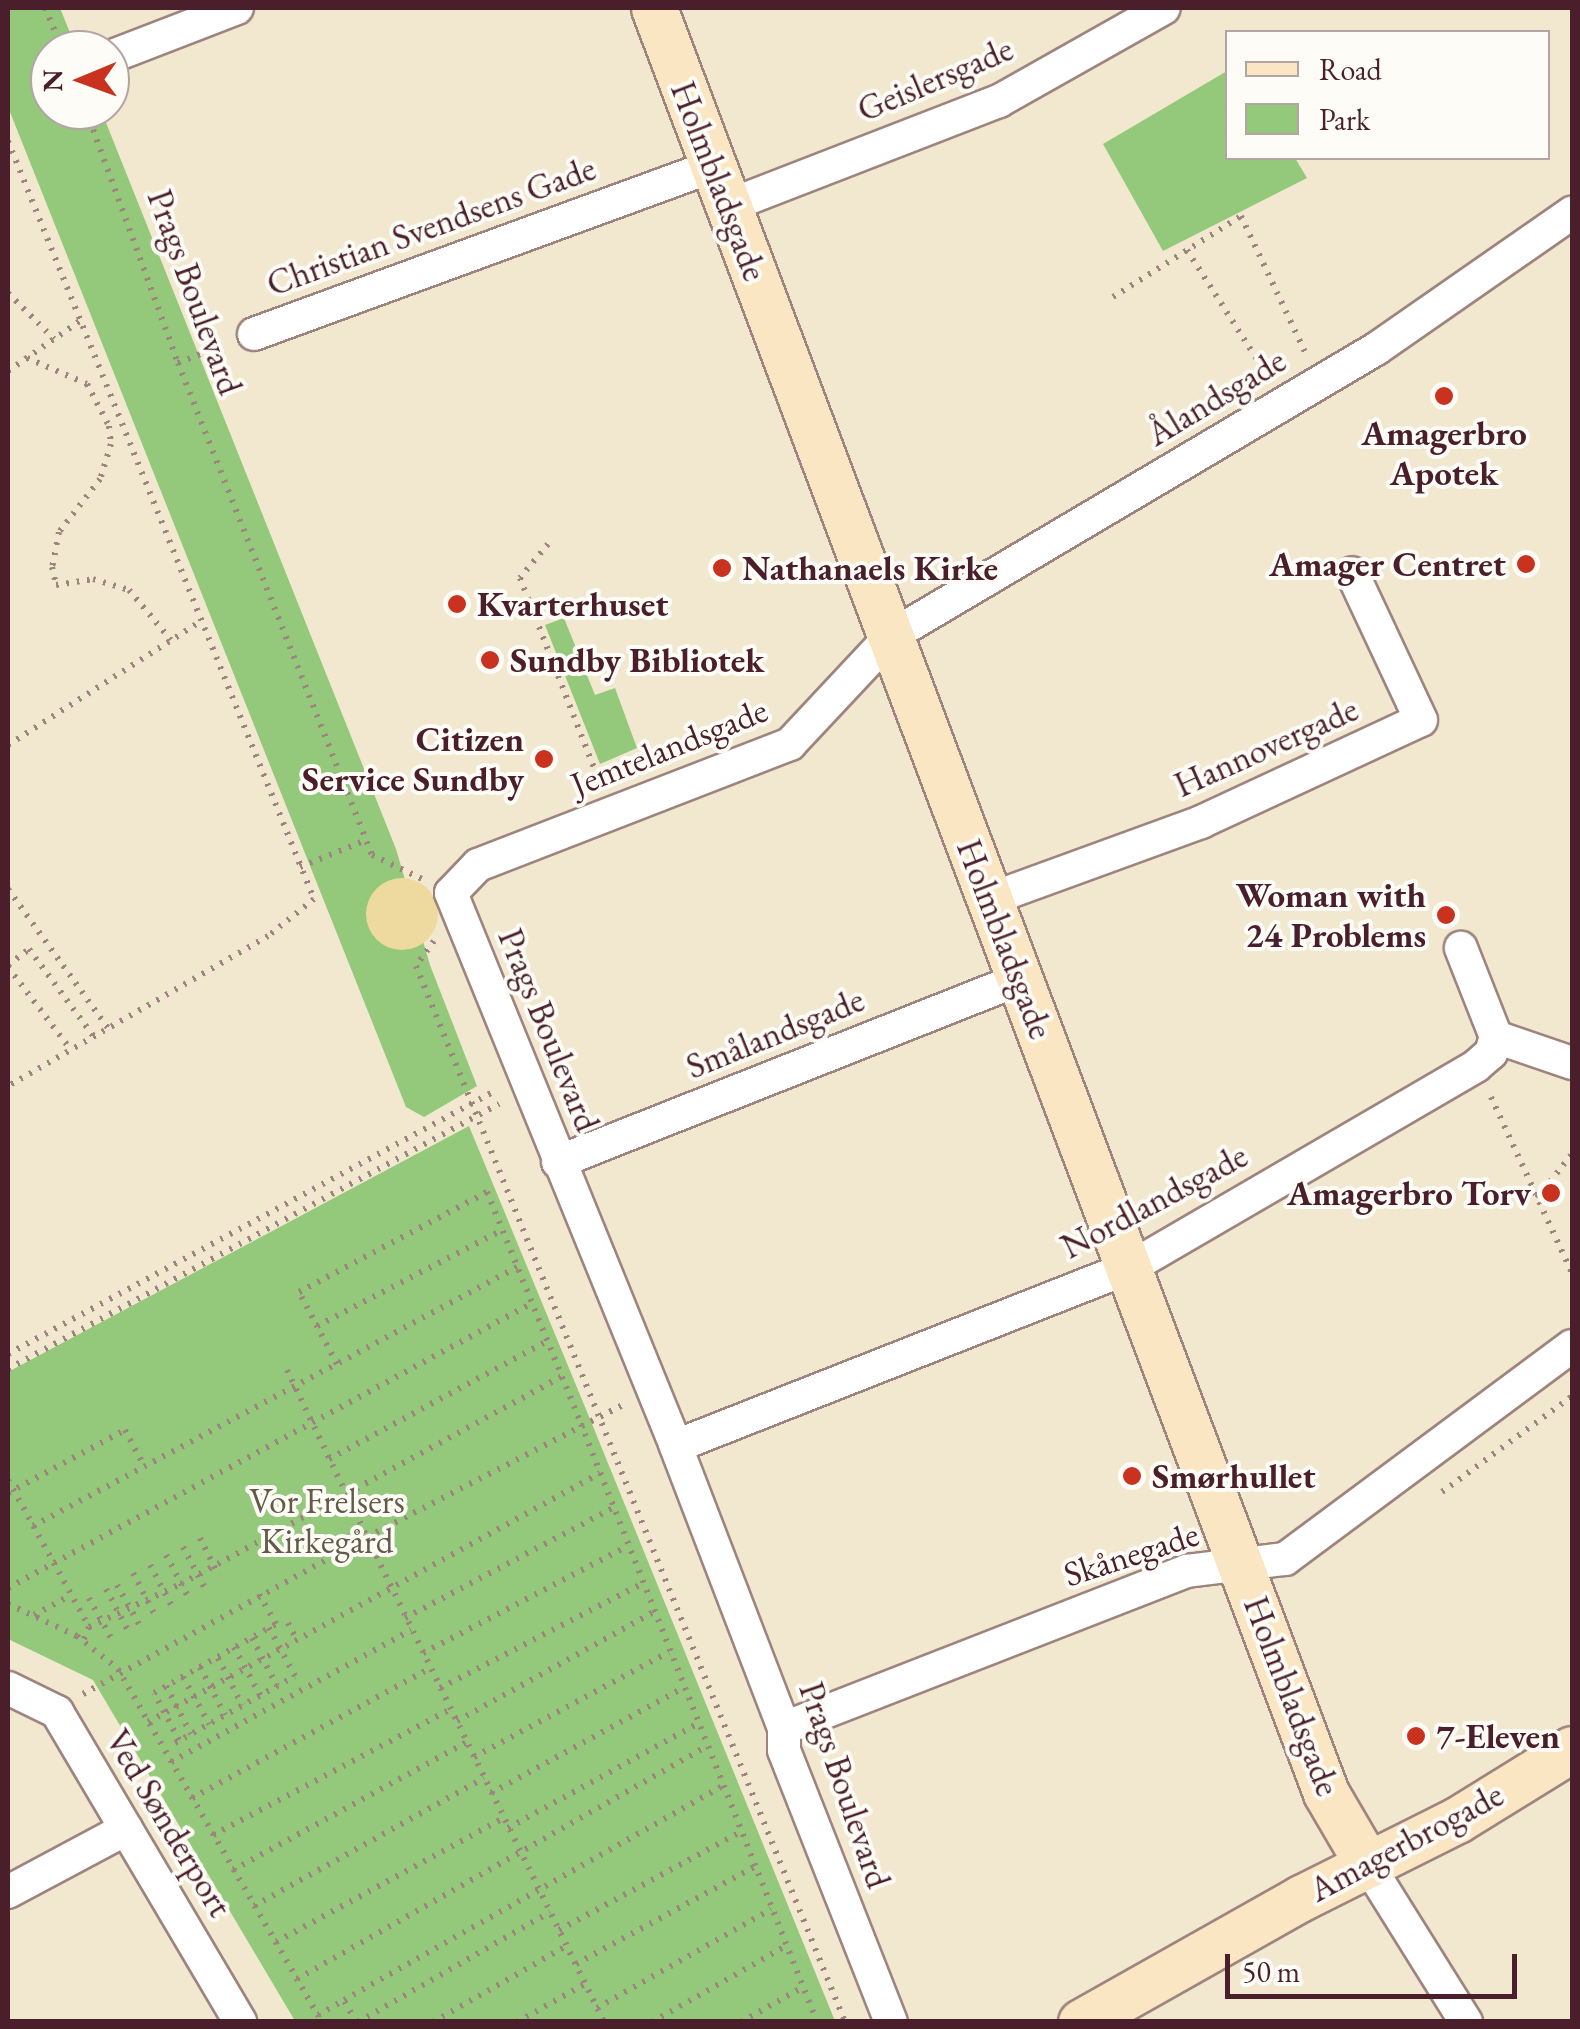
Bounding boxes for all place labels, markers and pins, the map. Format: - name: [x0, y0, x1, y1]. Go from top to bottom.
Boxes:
- marker: Amagerbro Apotek: [1433, 385, 1455, 407]
- place label: Amagerbro Apotek: [1361, 412, 1527, 494]
- place label: Amager Centret: [1269, 543, 1506, 585]
- place label: Nathanaels Kirke: [742, 547, 998, 589]
- marker: Amager Centret: [1515, 553, 1537, 575]
- marker: Nathanaels Kirke: [711, 557, 733, 579]
- place label: Kvarterhuset: [477, 583, 668, 625]
- marker: Kvarterhuset: [446, 593, 468, 615]
- place label: Sundby Bibliotek: [510, 639, 764, 681]
- marker: Sundby Bibliotek: [479, 649, 501, 671]
- place label: Citizen Service Sundby: [302, 718, 524, 800]
- marker: Citizen Service Sundby: [533, 748, 555, 770]
- place label: Woman with 24 Problems: [1236, 874, 1426, 956]
- marker: Woman with 24 Problems: [1435, 904, 1457, 926]
- place label: Amagerbro Torv: [1287, 1172, 1531, 1214]
- marker: Amagerbro Torv: [1540, 1182, 1562, 1204]
- place label: Smørhullet: [1152, 1455, 1316, 1497]
- marker: Smørhullet: [1121, 1465, 1143, 1487]
- place label: 7-Eleven: [1436, 1715, 1560, 1757]
- marker: 7-Eleven: [1405, 1725, 1427, 1747]

